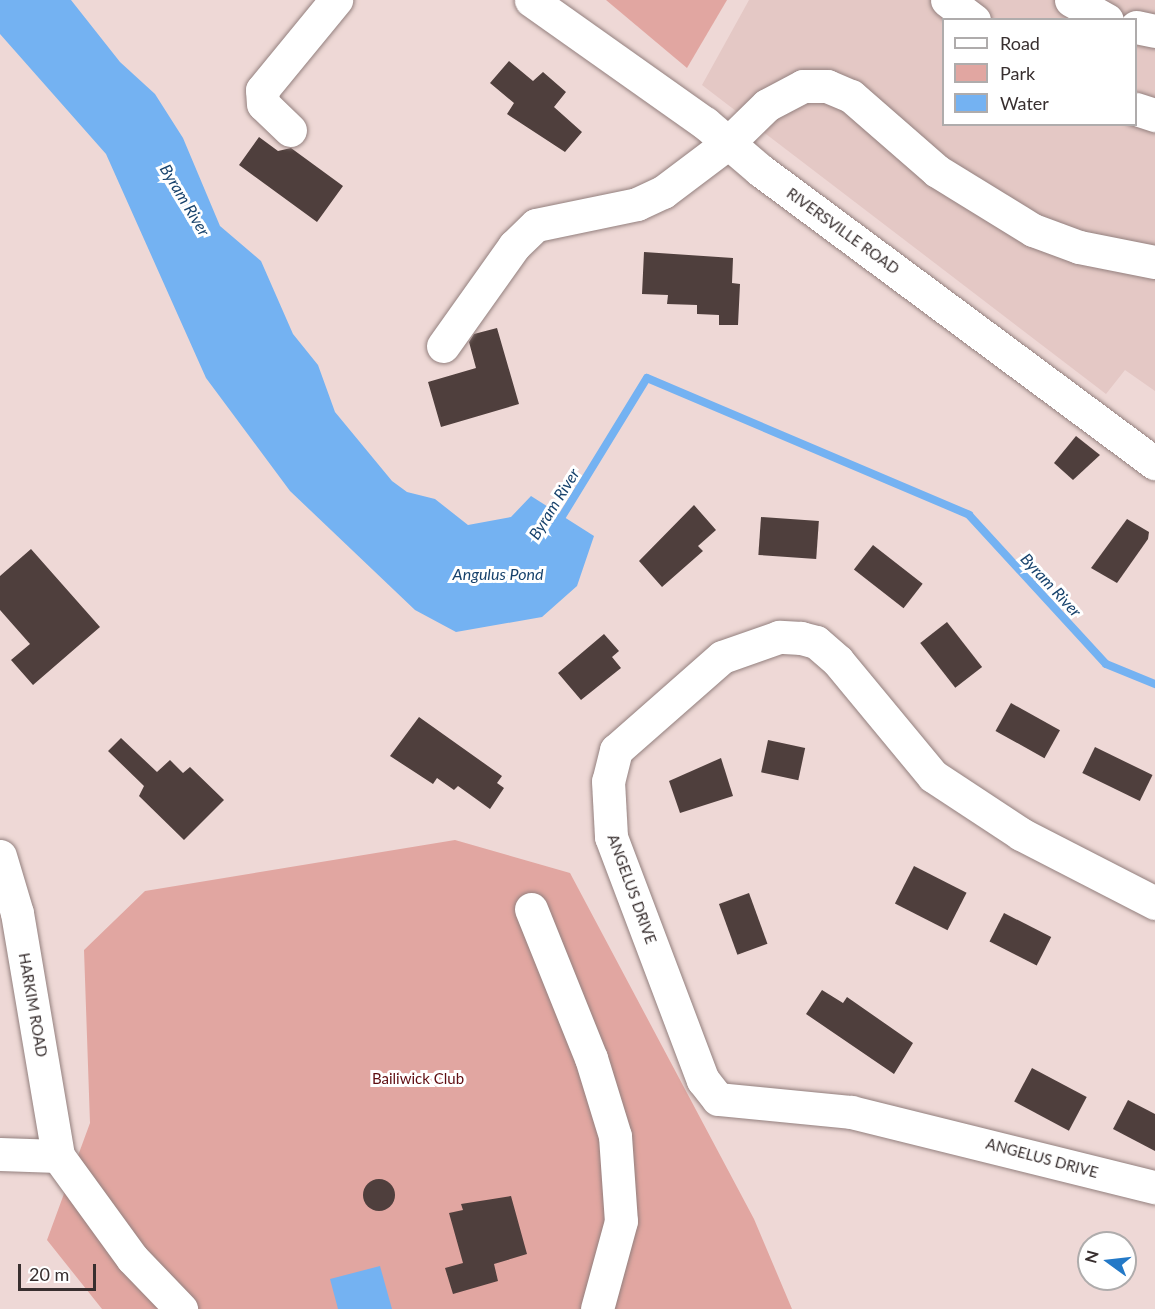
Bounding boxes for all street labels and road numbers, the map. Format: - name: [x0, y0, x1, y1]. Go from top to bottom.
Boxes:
- street label: RIVERSVILLE ROAD: [783, 184, 903, 278]
- street label: ANGELUS DRIVE: [604, 832, 660, 946]
- street label: HARKIM ROAD: [15, 951, 51, 1059]
- street label: ANGELUS DRIVE: [984, 1134, 1100, 1182]

